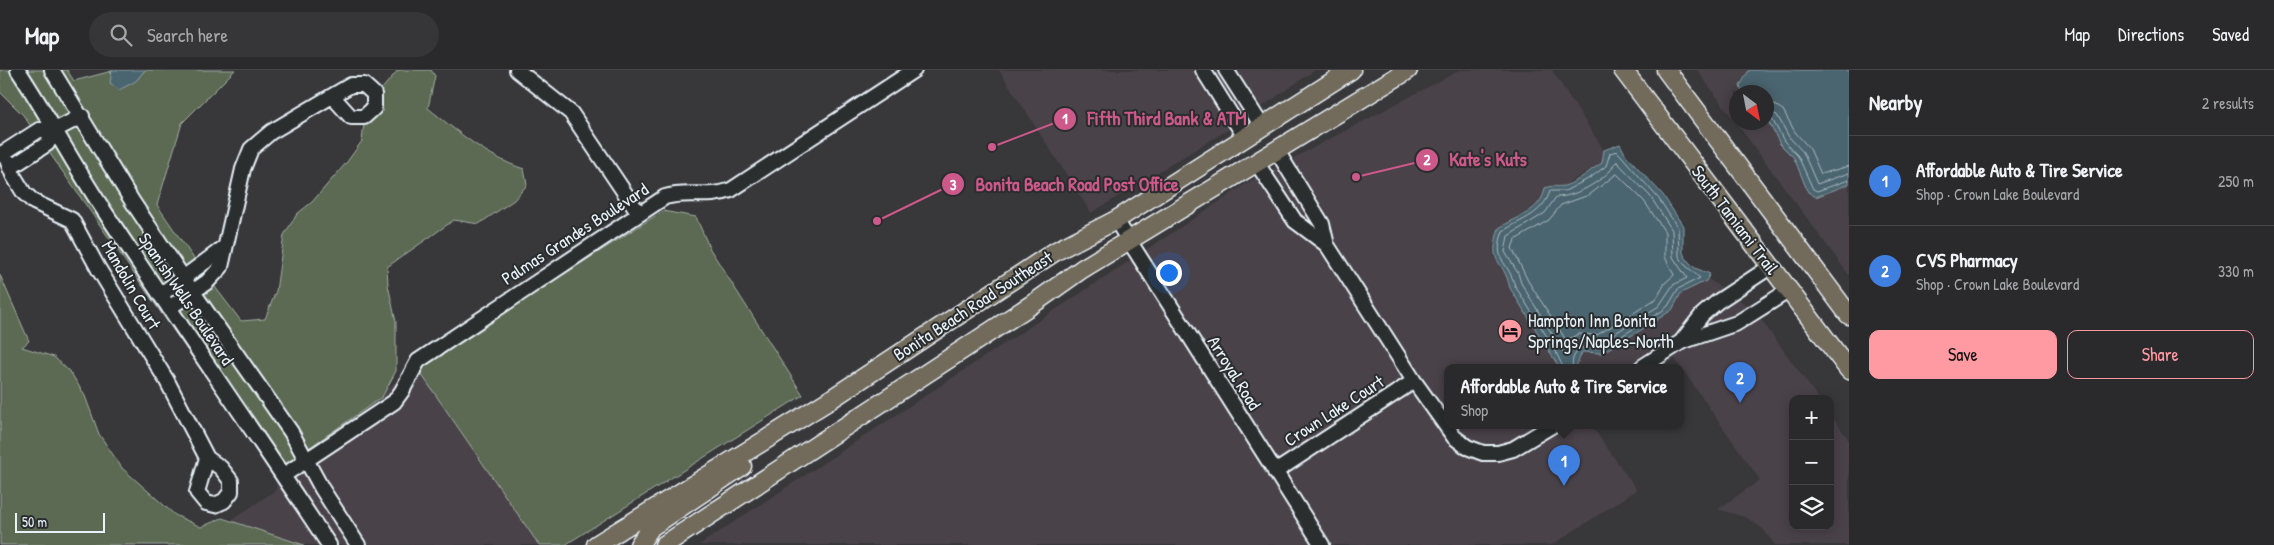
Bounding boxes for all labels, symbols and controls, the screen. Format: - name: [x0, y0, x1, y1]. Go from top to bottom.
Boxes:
- search box: [89, 12, 439, 57]
- text: Map: [25, 19, 59, 51]
- icon: search: [107, 21, 135, 49]
- text: Search here: [147, 22, 228, 48]
- text: Map: [2065, 22, 2090, 47]
- text: Directions: [2118, 22, 2184, 47]
- text: Saved: [2212, 22, 2249, 47]
- north arrow: [1729, 85, 1774, 130]
- text: Nearby: [1869, 88, 1922, 117]
- text: 2 results: [2202, 92, 2254, 114]
- callout: Fifth Third Bank & ATM: [1052, 102, 1256, 136]
- text: Fifth Third Bank & ATM: [1086, 105, 1247, 131]
- text: 1: [1062, 108, 1068, 129]
- callout: Kate's Kuts: [1414, 143, 1537, 177]
- text: Kate's Kuts: [1449, 146, 1528, 172]
- text: 2: [1423, 149, 1431, 170]
- text: Affordable Auto & Tire Service: [1916, 157, 2123, 183]
- street label: South Tamiami Trail: [1686, 160, 1785, 280]
- callout: Bonita Beach Road Post Office: [941, 167, 1189, 201]
- text: 1: [1882, 170, 1888, 192]
- text: 250 m: [2218, 170, 2254, 192]
- text: Bonita Beach Road Post Office: [975, 171, 1179, 197]
- text: 3: [950, 174, 957, 195]
- street label: Palmas Grandes Boulevard: [496, 177, 653, 291]
- text: Shop · Crown Lake Boulevard: [1916, 183, 2079, 205]
- street label: Spanish Wells Boulevard: [133, 228, 240, 370]
- street label: Mandolin Court: [96, 236, 167, 334]
- street label: Bonita Beach Road Southeast: [888, 244, 1058, 367]
- text: CVS Pharmacy: [1916, 247, 2018, 273]
- your location: [1156, 260, 1182, 286]
- text: 2: [1881, 260, 1889, 282]
- text: 330 m: [2218, 260, 2254, 282]
- text: Shop · Crown Lake Boulevard: [1916, 273, 2079, 295]
- place label: Hampton Inn Bonita Springs/Naples-North: [1528, 308, 1674, 354]
- hotel icon: Hampton Inn Bonita Springs/Naples-North: [1497, 318, 1523, 344]
- button: Save: [1869, 330, 2057, 379]
- button: Share: [2067, 330, 2254, 379]
- street label: Arroyal Road: [1202, 331, 1267, 415]
- pin: 2: [1724, 362, 1756, 403]
- popup: [1444, 364, 1684, 429]
- street label: Crown Lake Court: [1279, 368, 1389, 452]
- text: Affordable Auto & Tire Service: [1461, 373, 1667, 399]
- map controls: [1789, 395, 1834, 530]
- button: +: [1789, 395, 1834, 440]
- text: Shop: [1461, 399, 1488, 421]
- button: −: [1789, 440, 1834, 485]
- pin: 1: [1548, 445, 1580, 486]
- button: layers: [1789, 485, 1834, 530]
- scale bar: [15, 510, 105, 533]
- text: 50 m: [22, 512, 47, 531]

